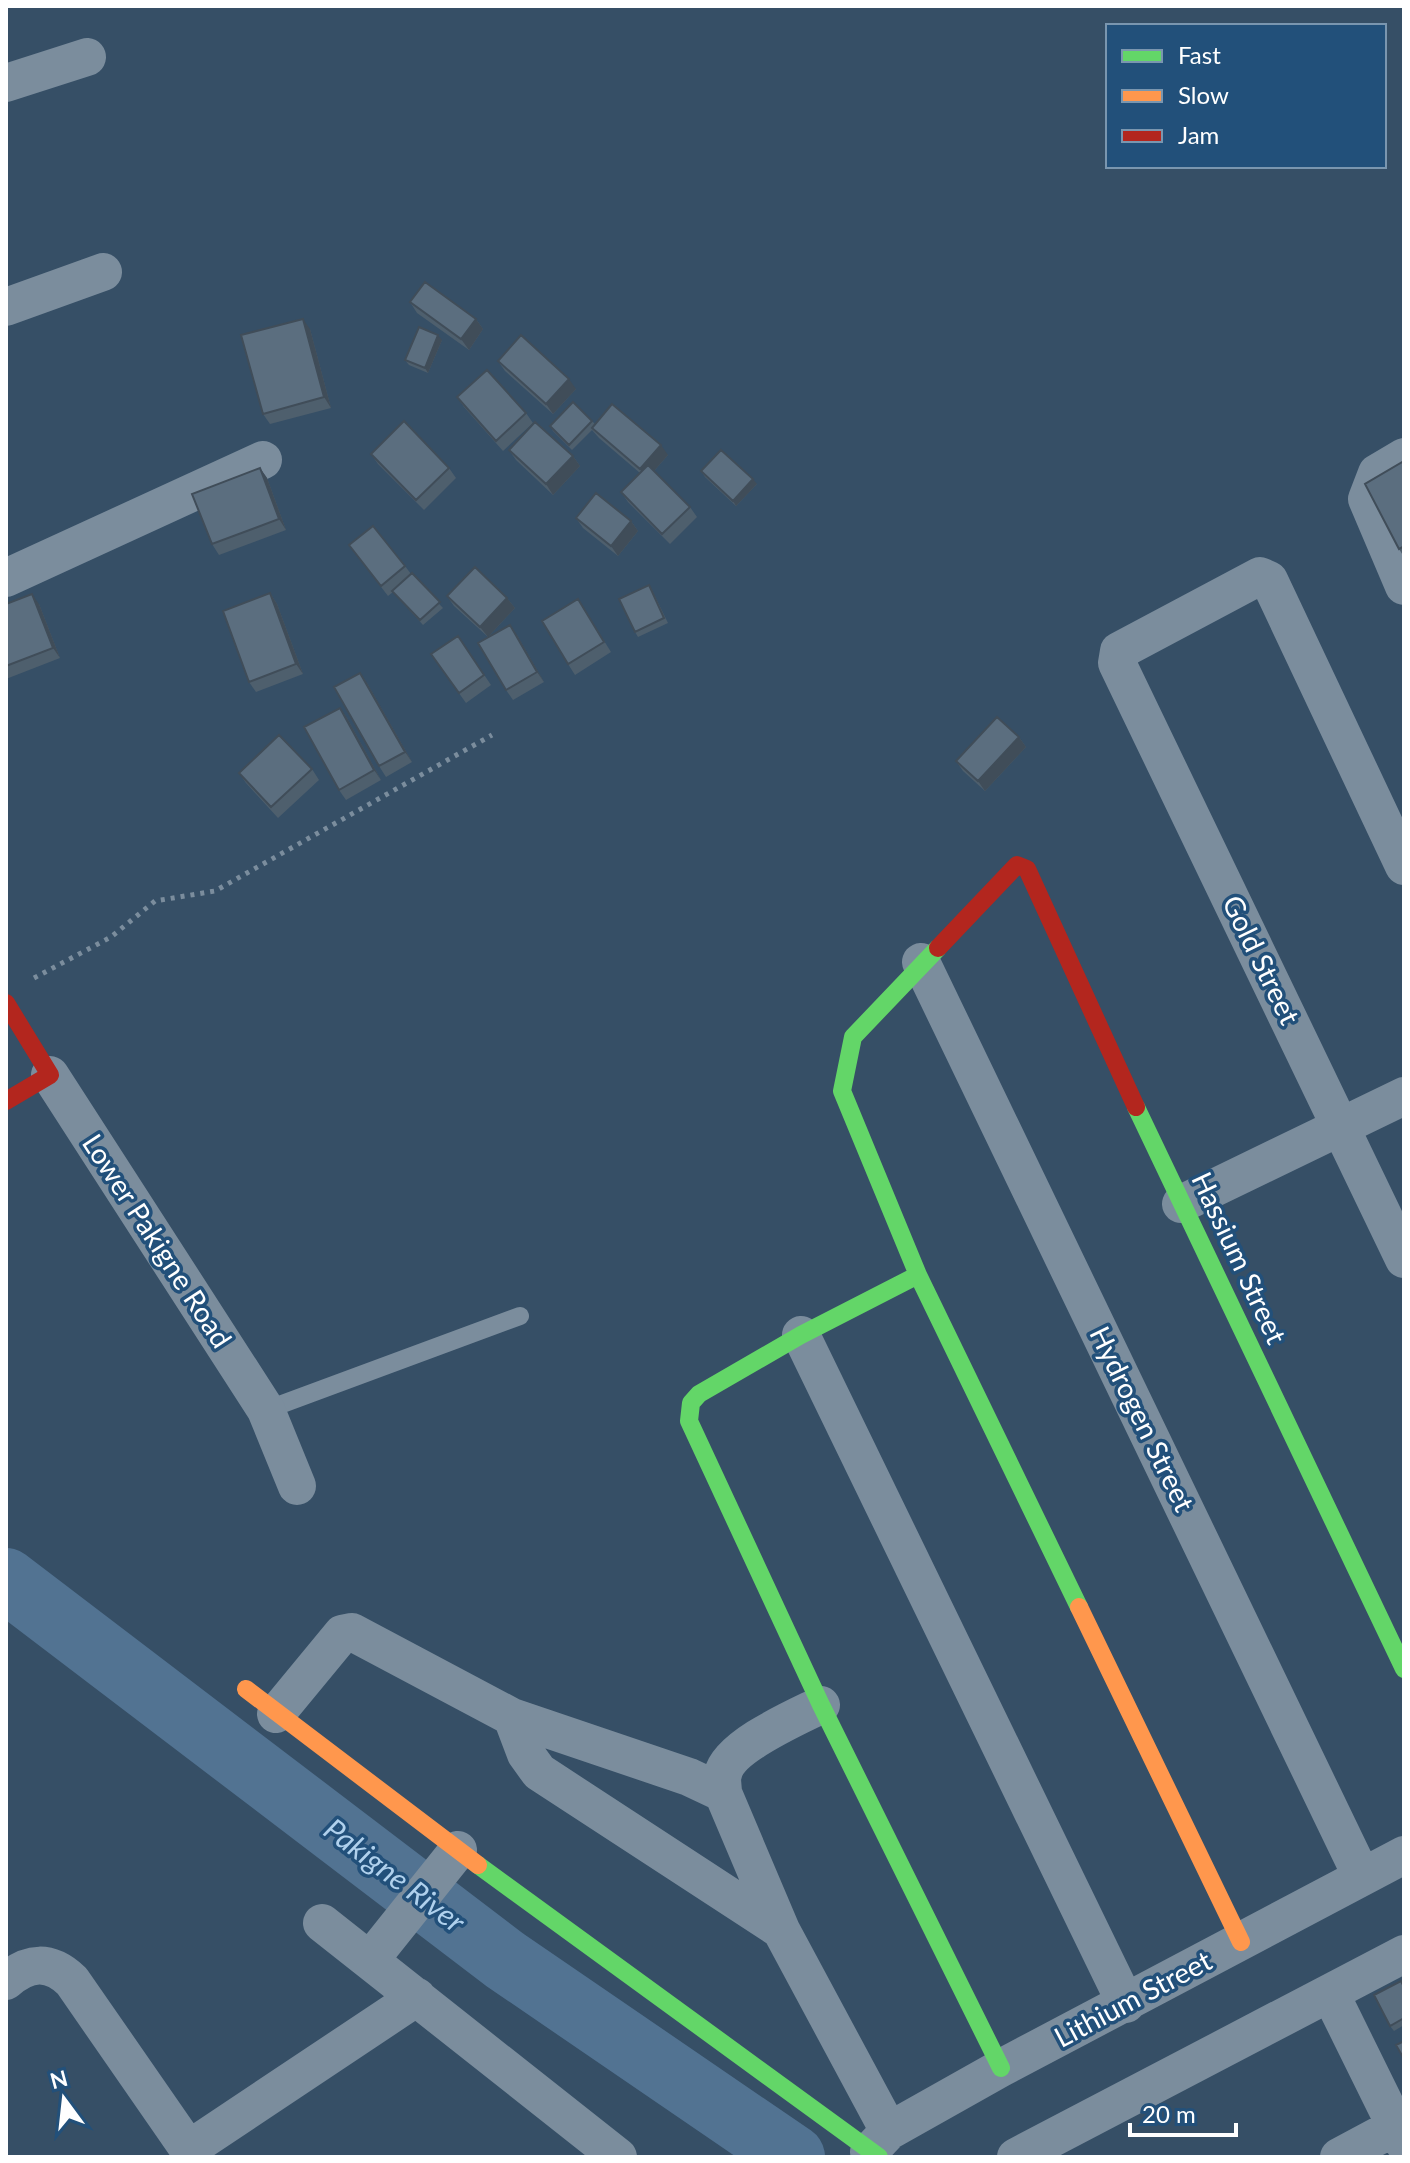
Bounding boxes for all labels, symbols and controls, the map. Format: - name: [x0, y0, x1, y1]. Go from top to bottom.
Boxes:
- legend: [1106, 24, 1386, 168]
- text: Fast: [1178, 40, 1221, 69]
- text: Slow: [1178, 80, 1229, 109]
- text: Jam: [1178, 120, 1219, 149]
- street label: Gold Street: [1216, 889, 1308, 1030]
- street label: Lower Pakigne Road: [76, 1127, 240, 1354]
- street label: Hassium Street: [1185, 1166, 1294, 1349]
- street label: Hydrogen Street: [1083, 1320, 1202, 1517]
- water label: Pakigne River: [318, 1810, 473, 1939]
- street label: Lithium Street: [1048, 1942, 1217, 2054]
- north arrow: [24, 2059, 104, 2139]
- text: N: [47, 2064, 70, 2094]
- scale bar: [1130, 2087, 1236, 2137]
- text: 20 m: [1142, 2099, 1196, 2128]

